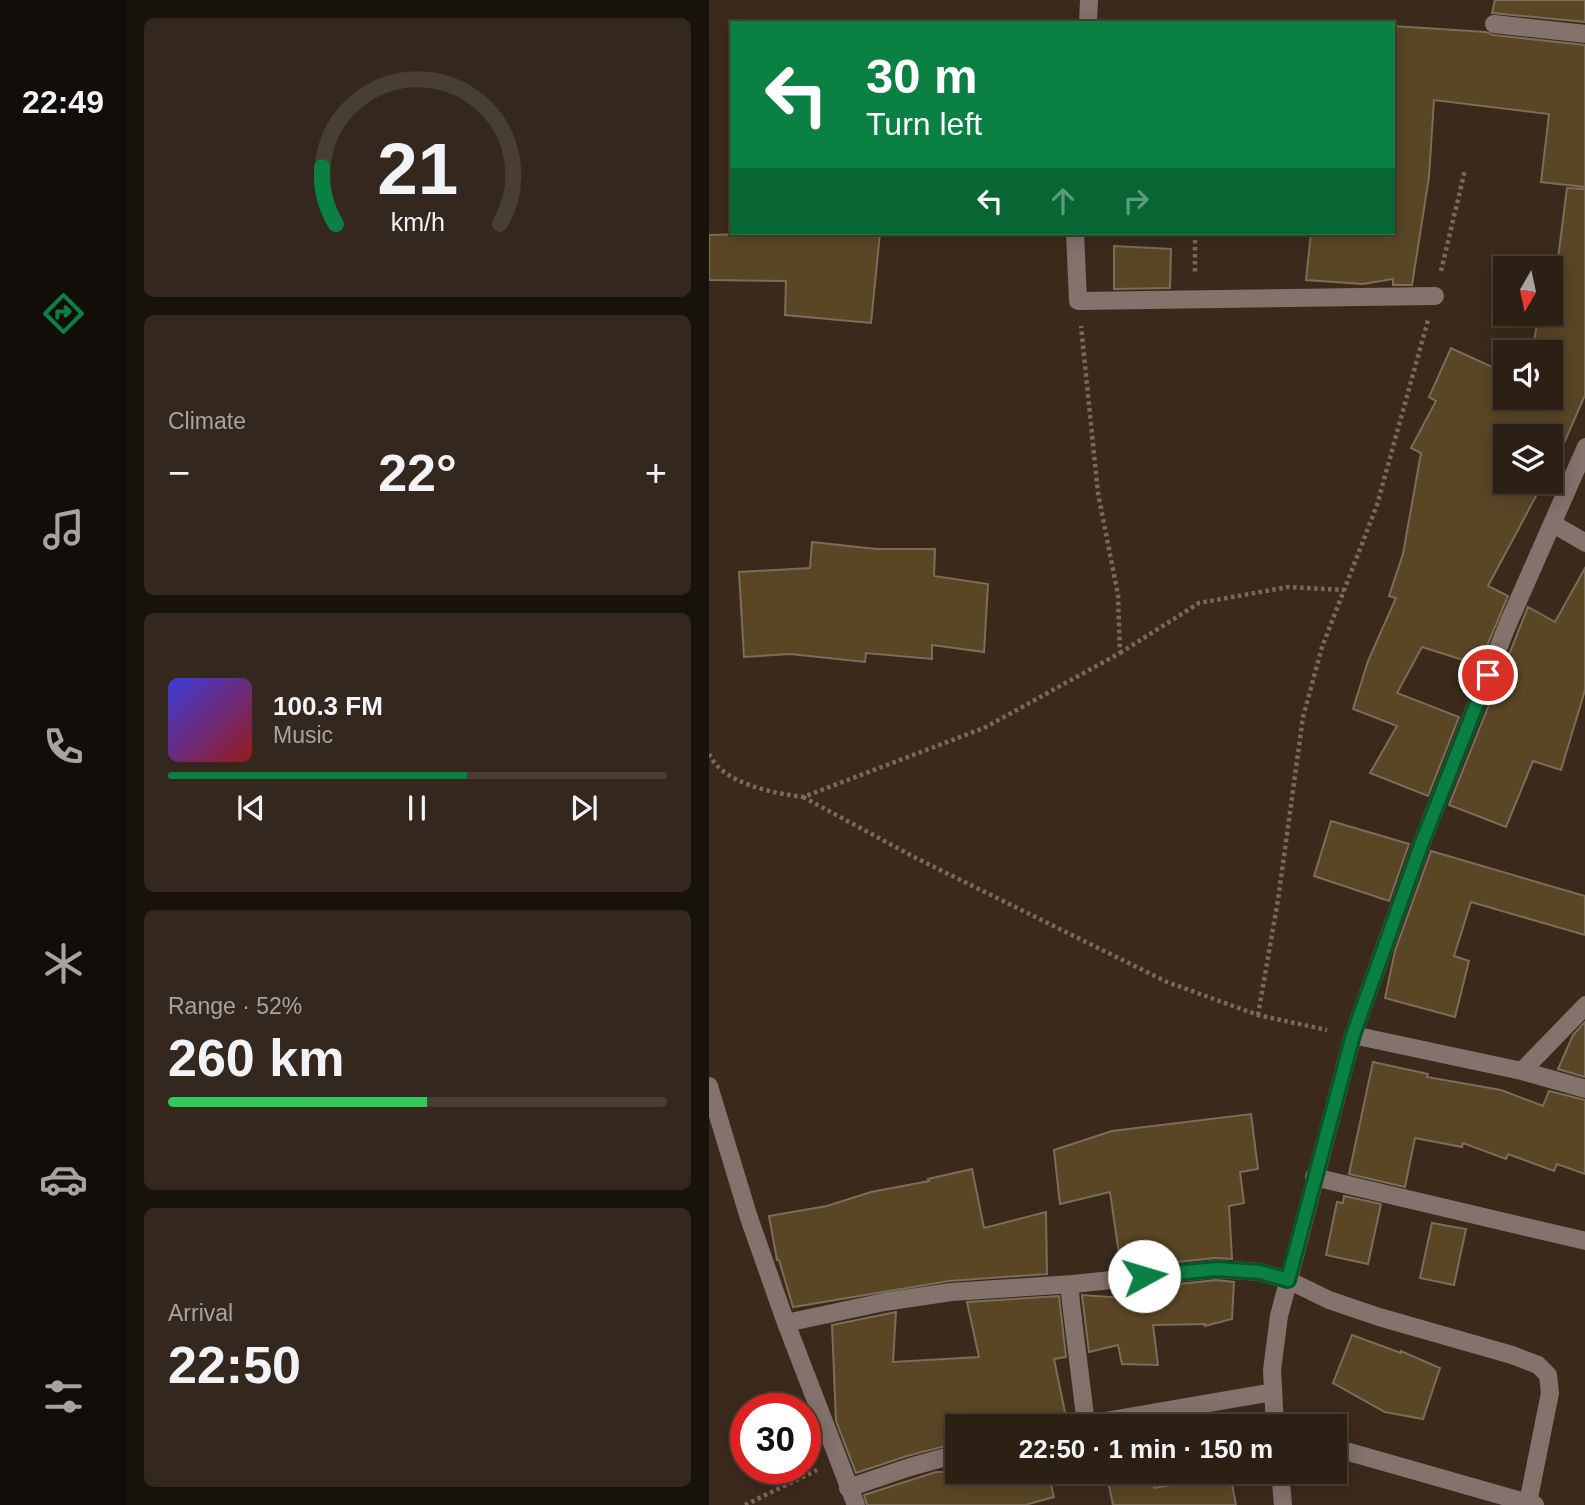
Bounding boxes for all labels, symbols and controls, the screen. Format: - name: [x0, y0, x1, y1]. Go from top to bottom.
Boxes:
- icon: left: [751, 49, 842, 140]
- text: 30 m: [866, 49, 978, 103]
- text: 22:49: [22, 84, 104, 120]
- text: Turn left: [866, 106, 982, 142]
- text: 21: [377, 128, 458, 209]
- icon: left: [971, 182, 1009, 220]
- icon: ahead: [1044, 182, 1082, 220]
- icon: right: [1117, 182, 1155, 220]
- text: km/h: [390, 208, 445, 236]
- north arrow: [1493, 256, 1563, 326]
- map controls: [1493, 256, 1563, 494]
- icon: directions: [39, 289, 88, 338]
- button: sound: [1493, 340, 1563, 410]
- text: Climate: [168, 408, 246, 434]
- button: layers: [1493, 424, 1563, 494]
- text: 22°: [378, 444, 457, 502]
- text: −: [168, 452, 190, 494]
- text: +: [645, 452, 667, 494]
- icon: music: [39, 505, 88, 554]
- pin: [1458, 645, 1518, 705]
- icon: arrive: [1469, 656, 1507, 694]
- text: 100.3 FM: [273, 691, 383, 721]
- icon: phone: [39, 722, 88, 771]
- text: Music: [273, 722, 333, 748]
- icon: previous: [232, 789, 270, 827]
- icon: pause: [398, 789, 436, 827]
- icon: next: [565, 789, 603, 827]
- icon: climate: [39, 939, 88, 988]
- text: Range · 52%: [168, 993, 302, 1019]
- text: 260 km: [168, 1029, 344, 1087]
- icon: car: [39, 1155, 88, 1204]
- position arrow: [1107, 1239, 1181, 1313]
- text: Arrival: [168, 1300, 233, 1326]
- text: 22:50: [168, 1336, 301, 1394]
- icon: filters: [39, 1372, 88, 1421]
- speed limit sign: 30: [730, 1393, 821, 1484]
- text: 22:50 · 1 min · 150 m: [1019, 1434, 1273, 1464]

